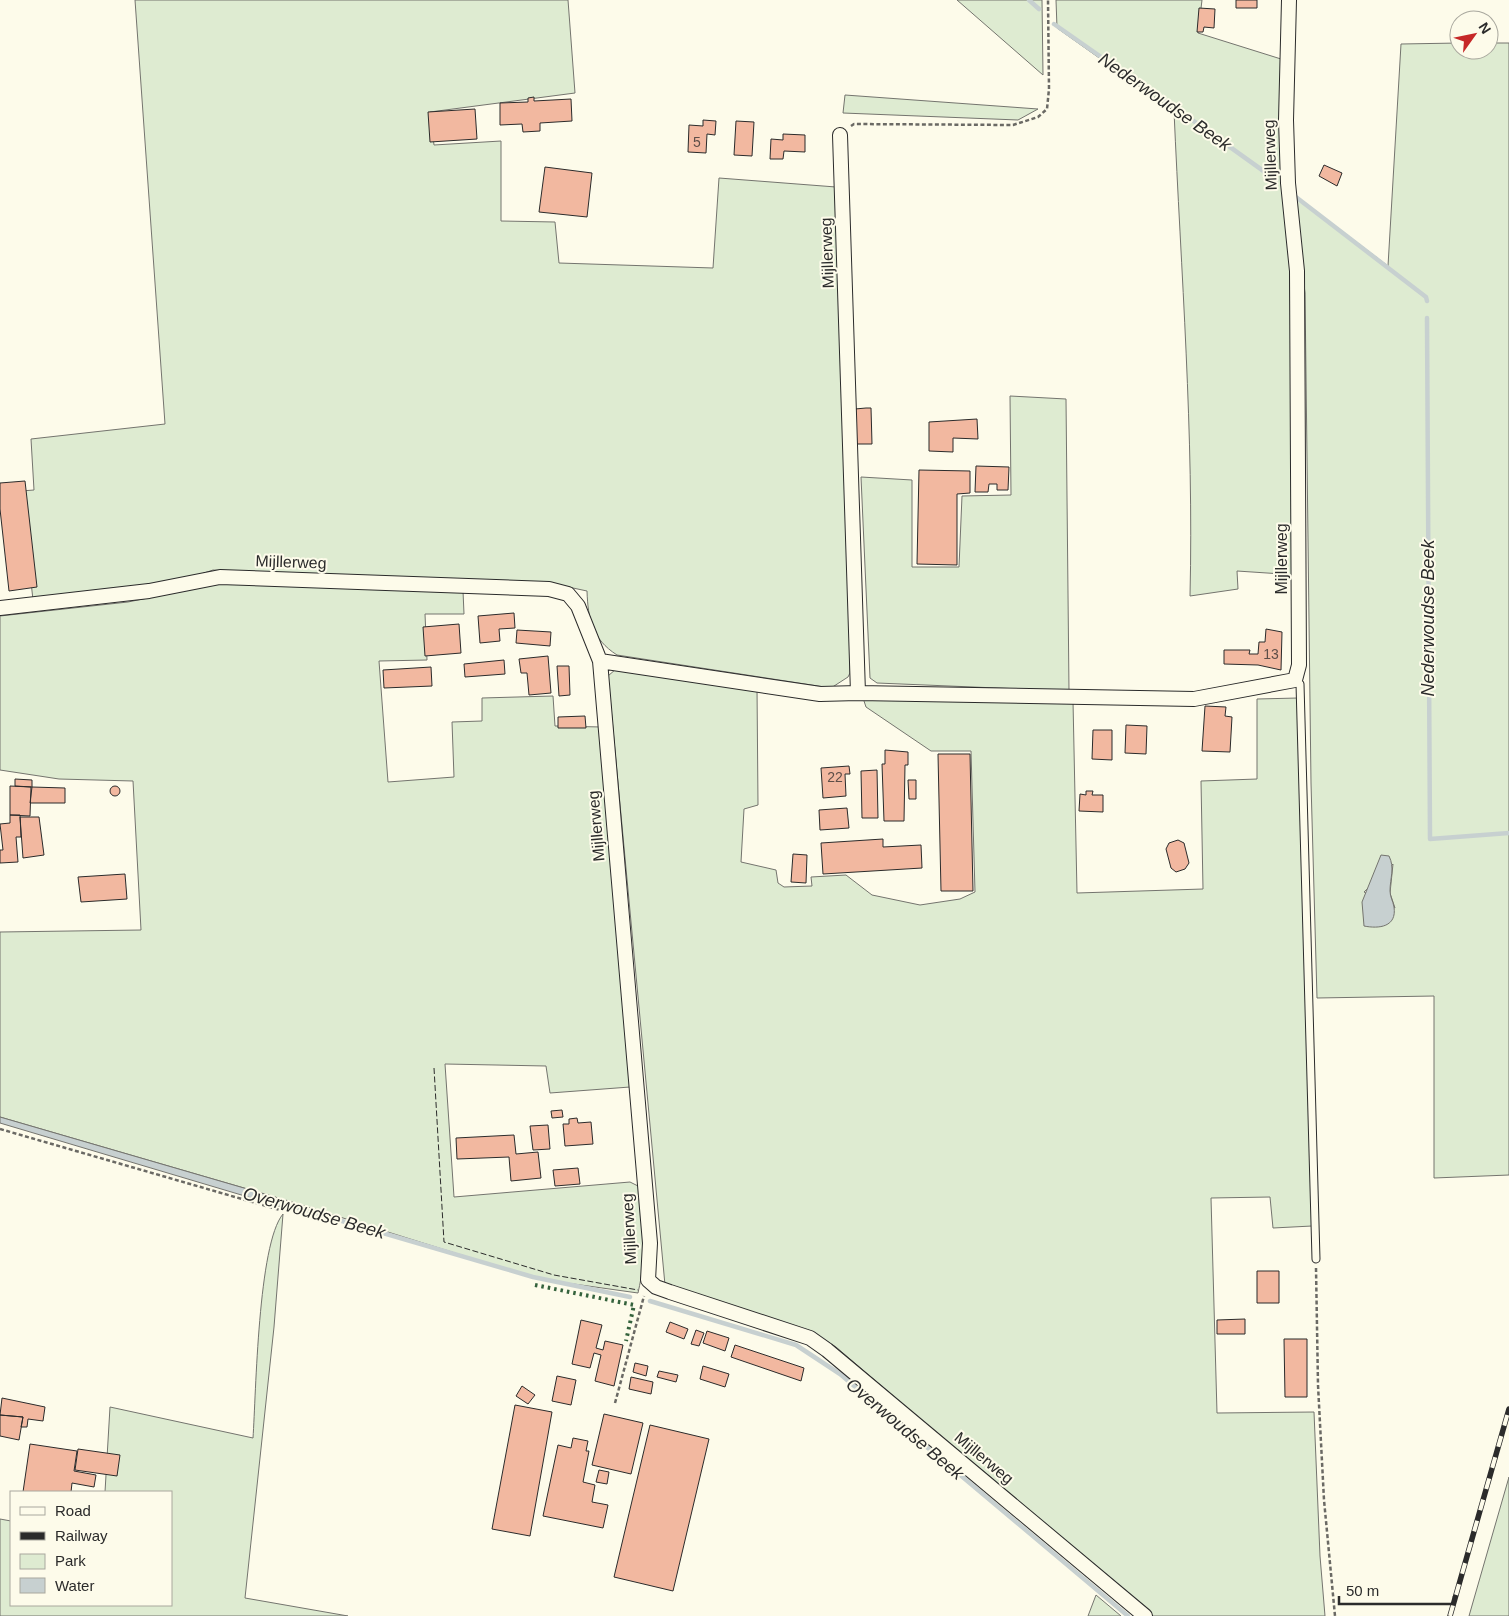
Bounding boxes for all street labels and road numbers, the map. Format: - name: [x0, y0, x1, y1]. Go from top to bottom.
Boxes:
- street label: Mijllerweg: [1260, 119, 1280, 191]
- street label: Mijllerweg: [817, 217, 837, 289]
- street label: Mijllerweg: [1273, 523, 1290, 595]
- street label: Mijllerweg: [255, 552, 327, 572]
- street label: Mijllerweg: [584, 790, 608, 862]
- street label: Mijllerweg: [619, 1193, 639, 1265]
- street label: Mijllerweg: [951, 1429, 1017, 1487]

